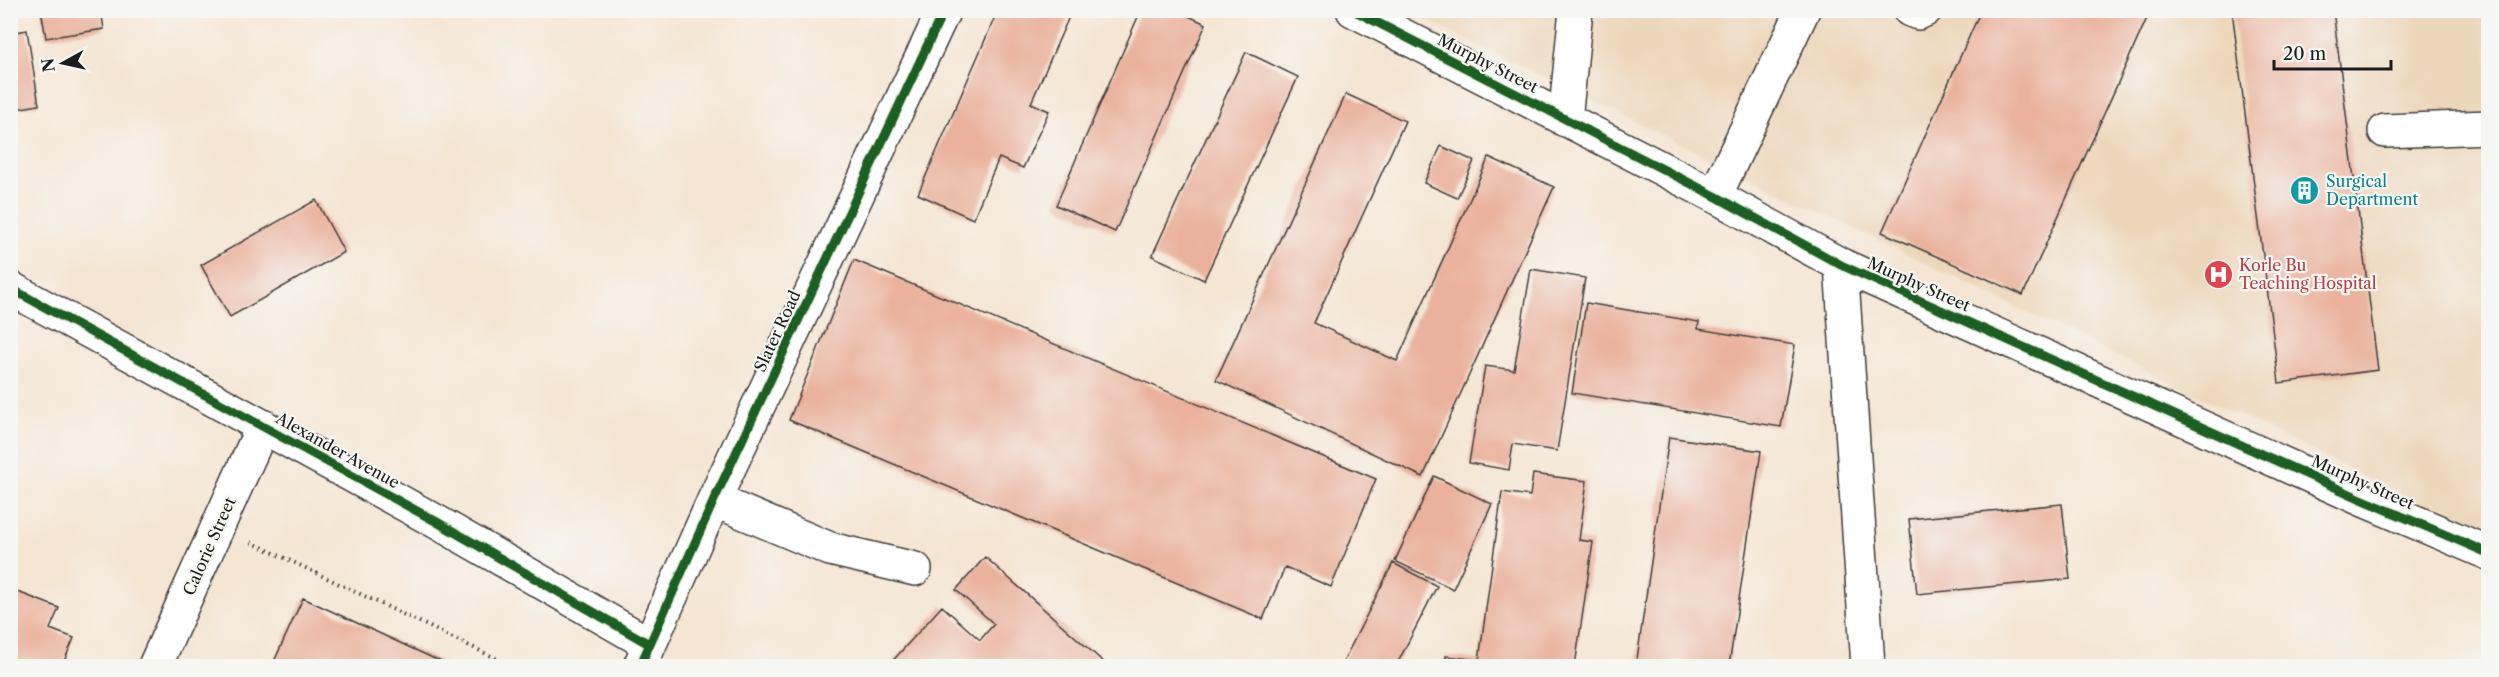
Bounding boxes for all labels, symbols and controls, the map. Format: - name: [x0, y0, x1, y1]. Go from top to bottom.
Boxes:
- street label: Murphy Street: [1434, 29, 1542, 97]
- north arrow: [33, 33, 93, 93]
- scale bar: [2274, 33, 2391, 71]
- text: 20 m: [2283, 43, 2327, 65]
- text: N: [37, 57, 59, 73]
- place label: Surgical Department: [2326, 171, 2418, 209]
- building icon: Surgical Department: [2289, 174, 2321, 206]
- street label: Murphy Street: [1865, 252, 1974, 316]
- place label: Korle Bu Teaching Hospital: [2239, 255, 2377, 293]
- hospital icon: Korle Bu Teaching Hospital: [2202, 258, 2234, 290]
- street label: Slater Road: [749, 287, 805, 375]
- street label: Alexander Avenue: [272, 407, 403, 492]
- street label: Murphy Street: [2309, 450, 2418, 514]
- street label: Calorie Street: [178, 493, 240, 598]

